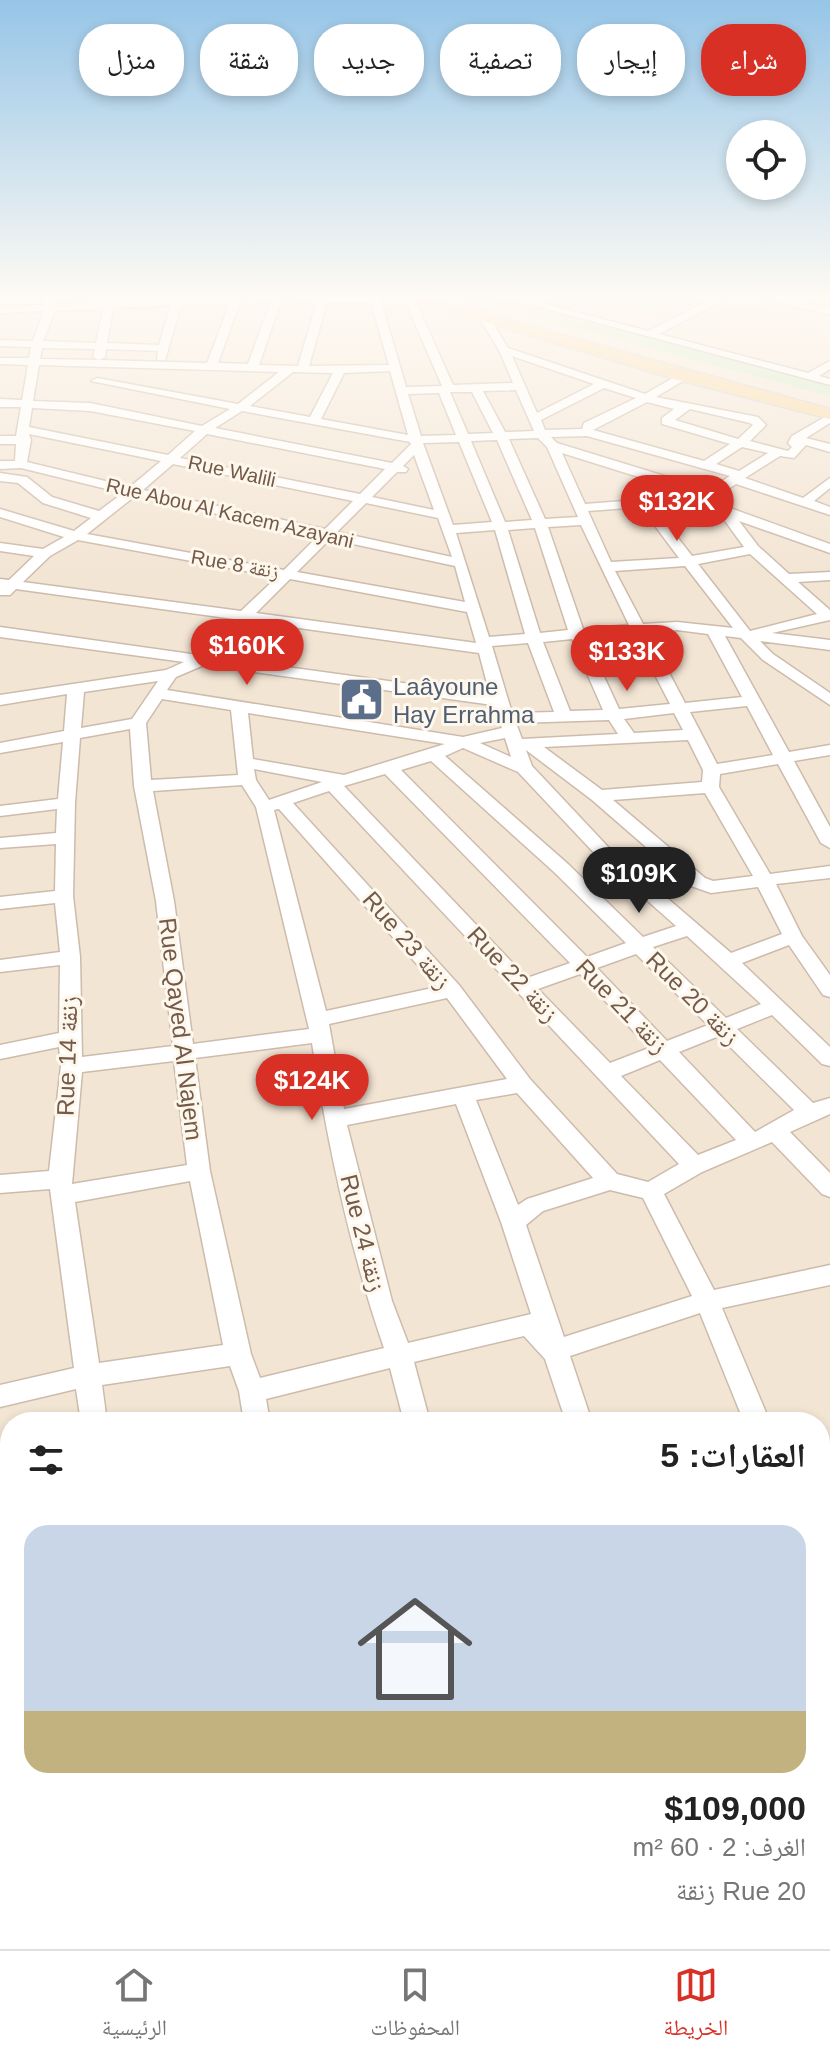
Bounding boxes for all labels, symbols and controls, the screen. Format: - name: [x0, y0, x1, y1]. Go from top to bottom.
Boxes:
- chip: منزل: [79, 24, 184, 96]
- chip: شقة: [200, 24, 298, 96]
- chip: جديد: [314, 24, 424, 96]
- chip: تصفية: [440, 24, 561, 96]
- chip: إيجار: [577, 24, 685, 96]
- chip: شراء: [701, 24, 806, 96]
- map controls: [726, 120, 806, 200]
- button: locate: [726, 120, 806, 200]
- street label: Rue Walili: [186, 451, 278, 491]
- street label: Rue Abou Al Kacem Azayani: [104, 474, 356, 552]
- pin: $132K: [621, 475, 733, 543]
- text: $132K: [639, 486, 715, 516]
- street label: Rue 8 زنقة: [189, 545, 281, 583]
- pin: $160K: [191, 619, 303, 687]
- pin: $133K: [571, 625, 683, 693]
- text: $160K: [209, 630, 285, 660]
- text: $133K: [589, 636, 665, 666]
- place label: Laâyoune Hay Errahma: [393, 673, 535, 728]
- public building icon: Laâyoune Hay Errahma: [338, 676, 386, 724]
- pin: $109K: [583, 847, 695, 915]
- text: $109K: [601, 858, 677, 888]
- street label: Rue 23 زنقة: [357, 886, 457, 994]
- street label: Rue Qayed Al Najem: [154, 916, 208, 1142]
- street label: Rue 22 زنقة: [462, 921, 564, 1027]
- street label: Rue 20 زنقة: [641, 946, 745, 1050]
- street label: Rue 21 زنقة: [571, 953, 673, 1059]
- street label: Rue 14 زنقة: [51, 996, 83, 1116]
- pin: $124K: [256, 1054, 368, 1122]
- text: $124K: [274, 1065, 350, 1095]
- street label: Rue 24 زنقة: [335, 1171, 391, 1295]
- text: العقارات: 5: [660, 1436, 806, 1474]
- icon: filters: [24, 1438, 68, 1482]
- icon: home: [343, 1577, 487, 1721]
- text: $109,000: [664, 1789, 806, 1827]
- text: الغرف: 2 · 60 m²: [632, 1832, 806, 1862]
- text: Rue 20 زنقة: [676, 1876, 806, 1906]
- tab: الرئيسية: [102, 1963, 167, 2049]
- tab: المحفوظات: [370, 1963, 460, 2049]
- tab: الخريطة: [663, 1963, 728, 2049]

